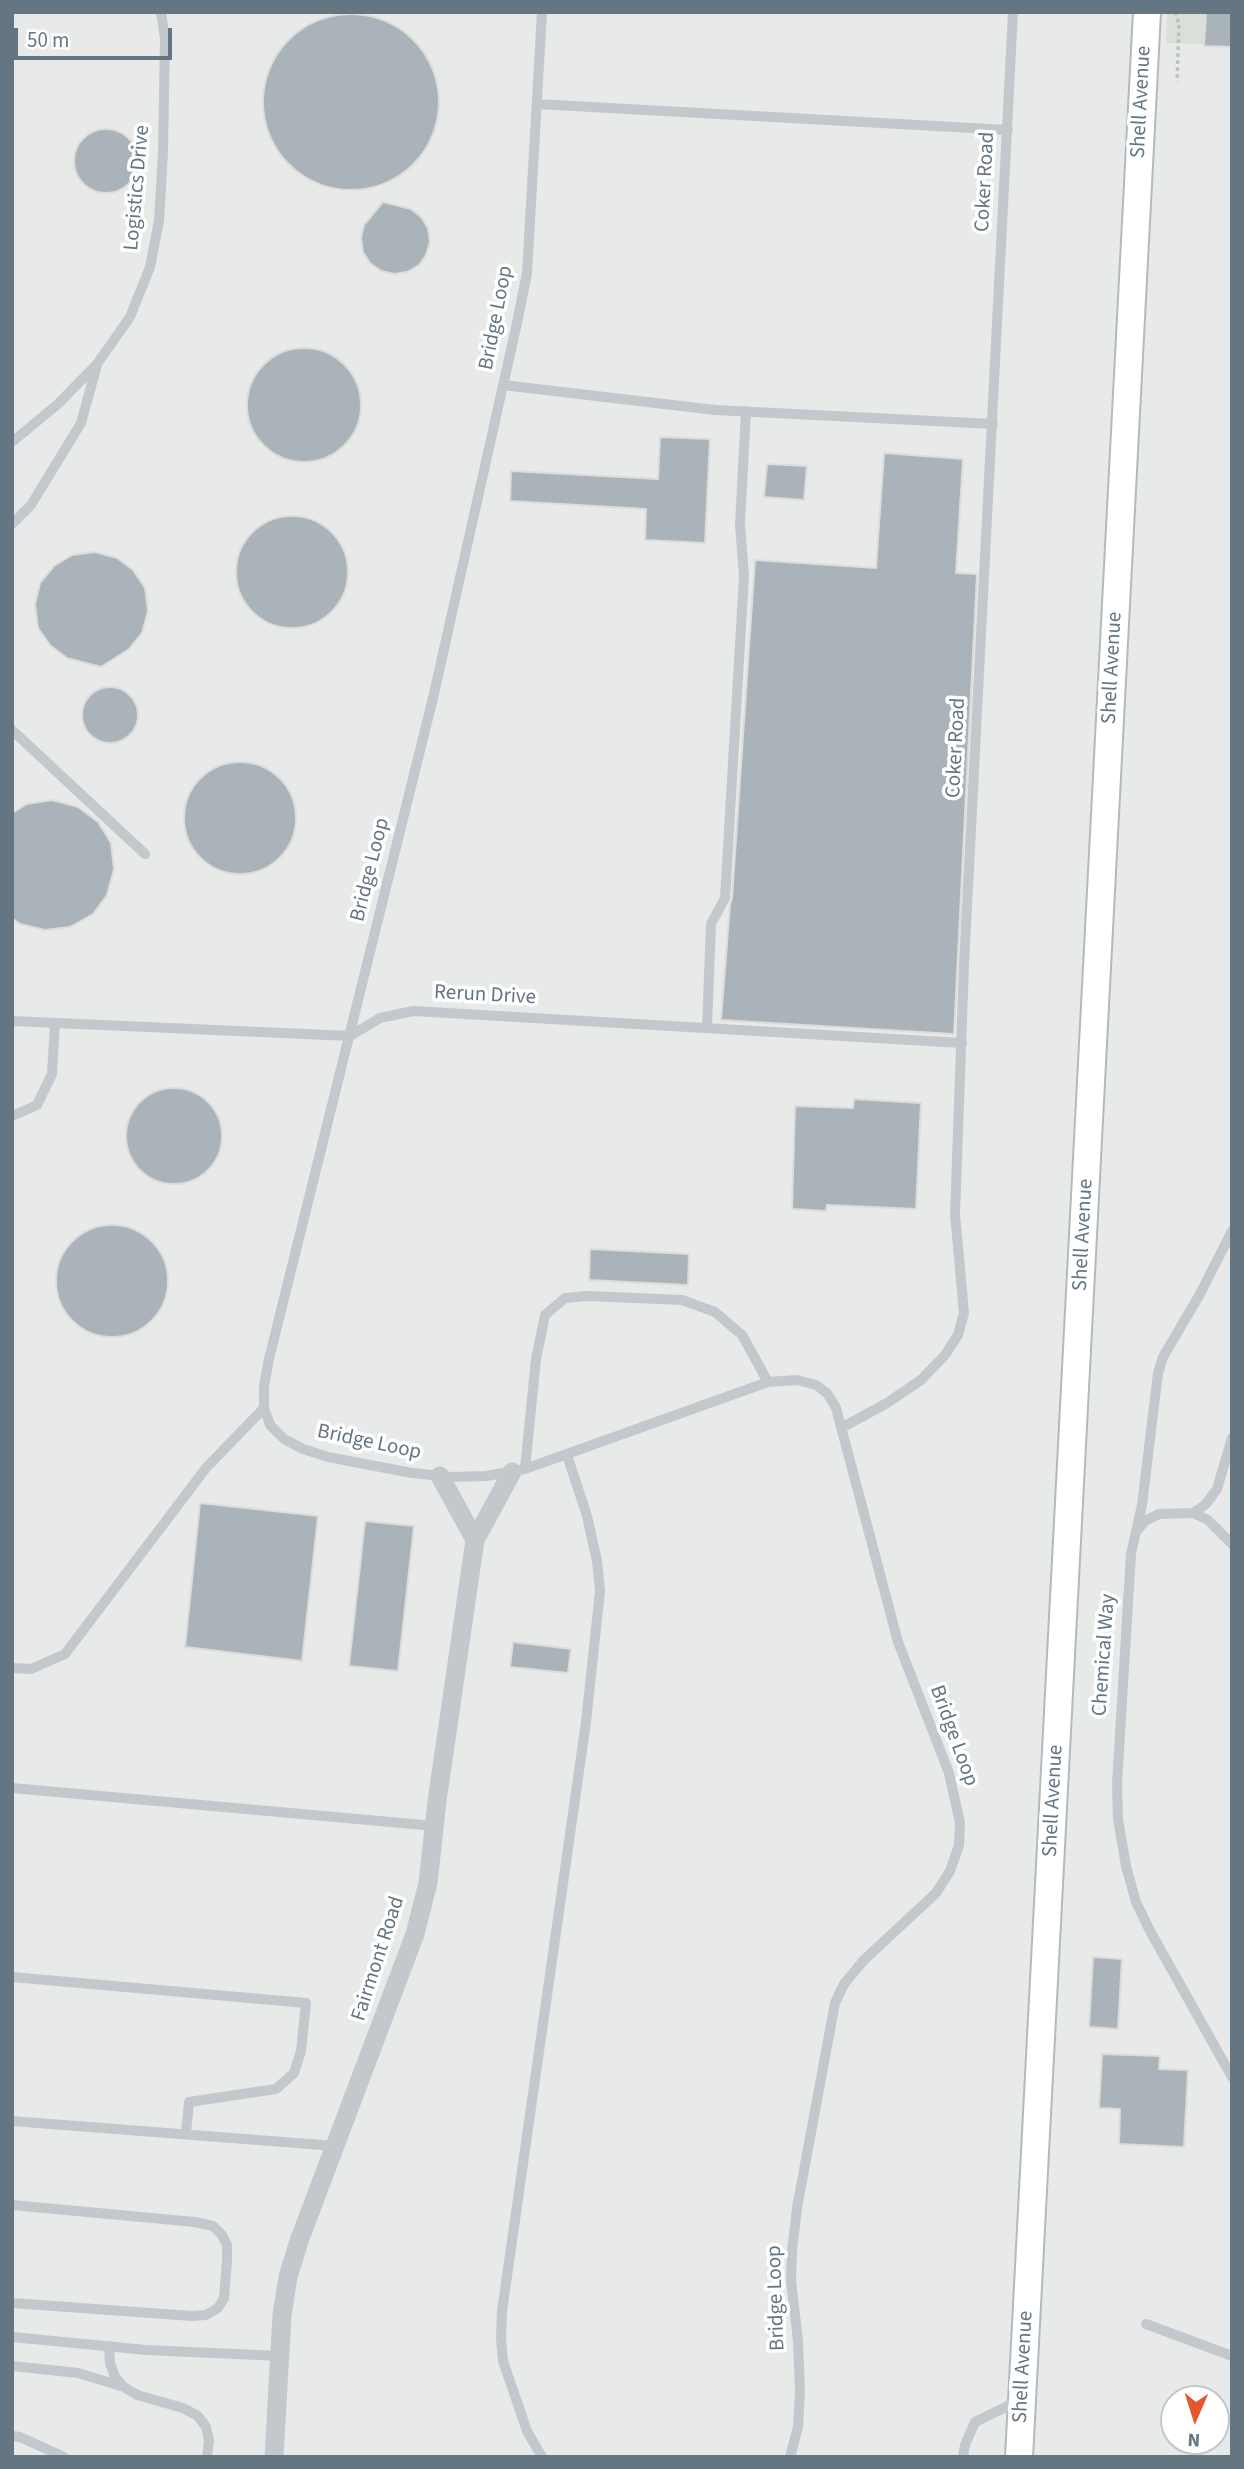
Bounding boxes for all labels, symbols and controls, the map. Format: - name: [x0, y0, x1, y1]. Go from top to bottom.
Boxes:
- scale bar: [18, 14, 175, 58]
- text: 50 m: [27, 25, 69, 55]
- street label: Shell Avenue: [1126, 45, 1158, 159]
- street label: Logistics Drive: [120, 124, 156, 252]
- street label: Coker Road: [971, 131, 1001, 233]
- street label: Bridge Loop: [475, 264, 519, 372]
- street label: Shell Avenue: [1097, 611, 1129, 725]
- street label: Coker Road: [942, 697, 972, 799]
- street label: Bridge Loop: [346, 816, 396, 924]
- street label: Rerun Drive: [433, 981, 537, 1011]
- street label: Shell Avenue: [1068, 1178, 1100, 1292]
- street label: Bridge Loop: [315, 1420, 423, 1466]
- street label: Chemical Way: [1088, 1593, 1122, 1717]
- street label: Bridge Loop: [923, 1682, 983, 1790]
- street label: Shell Avenue: [1038, 1744, 1070, 1858]
- street label: Fairmont Road: [347, 1894, 411, 2024]
- street label: Bridge Loop: [763, 2245, 791, 2351]
- street label: Shell Avenue: [1008, 2310, 1040, 2424]
- north arrow: [1160, 2385, 1230, 2455]
- text: N: [1187, 2426, 1201, 2453]

